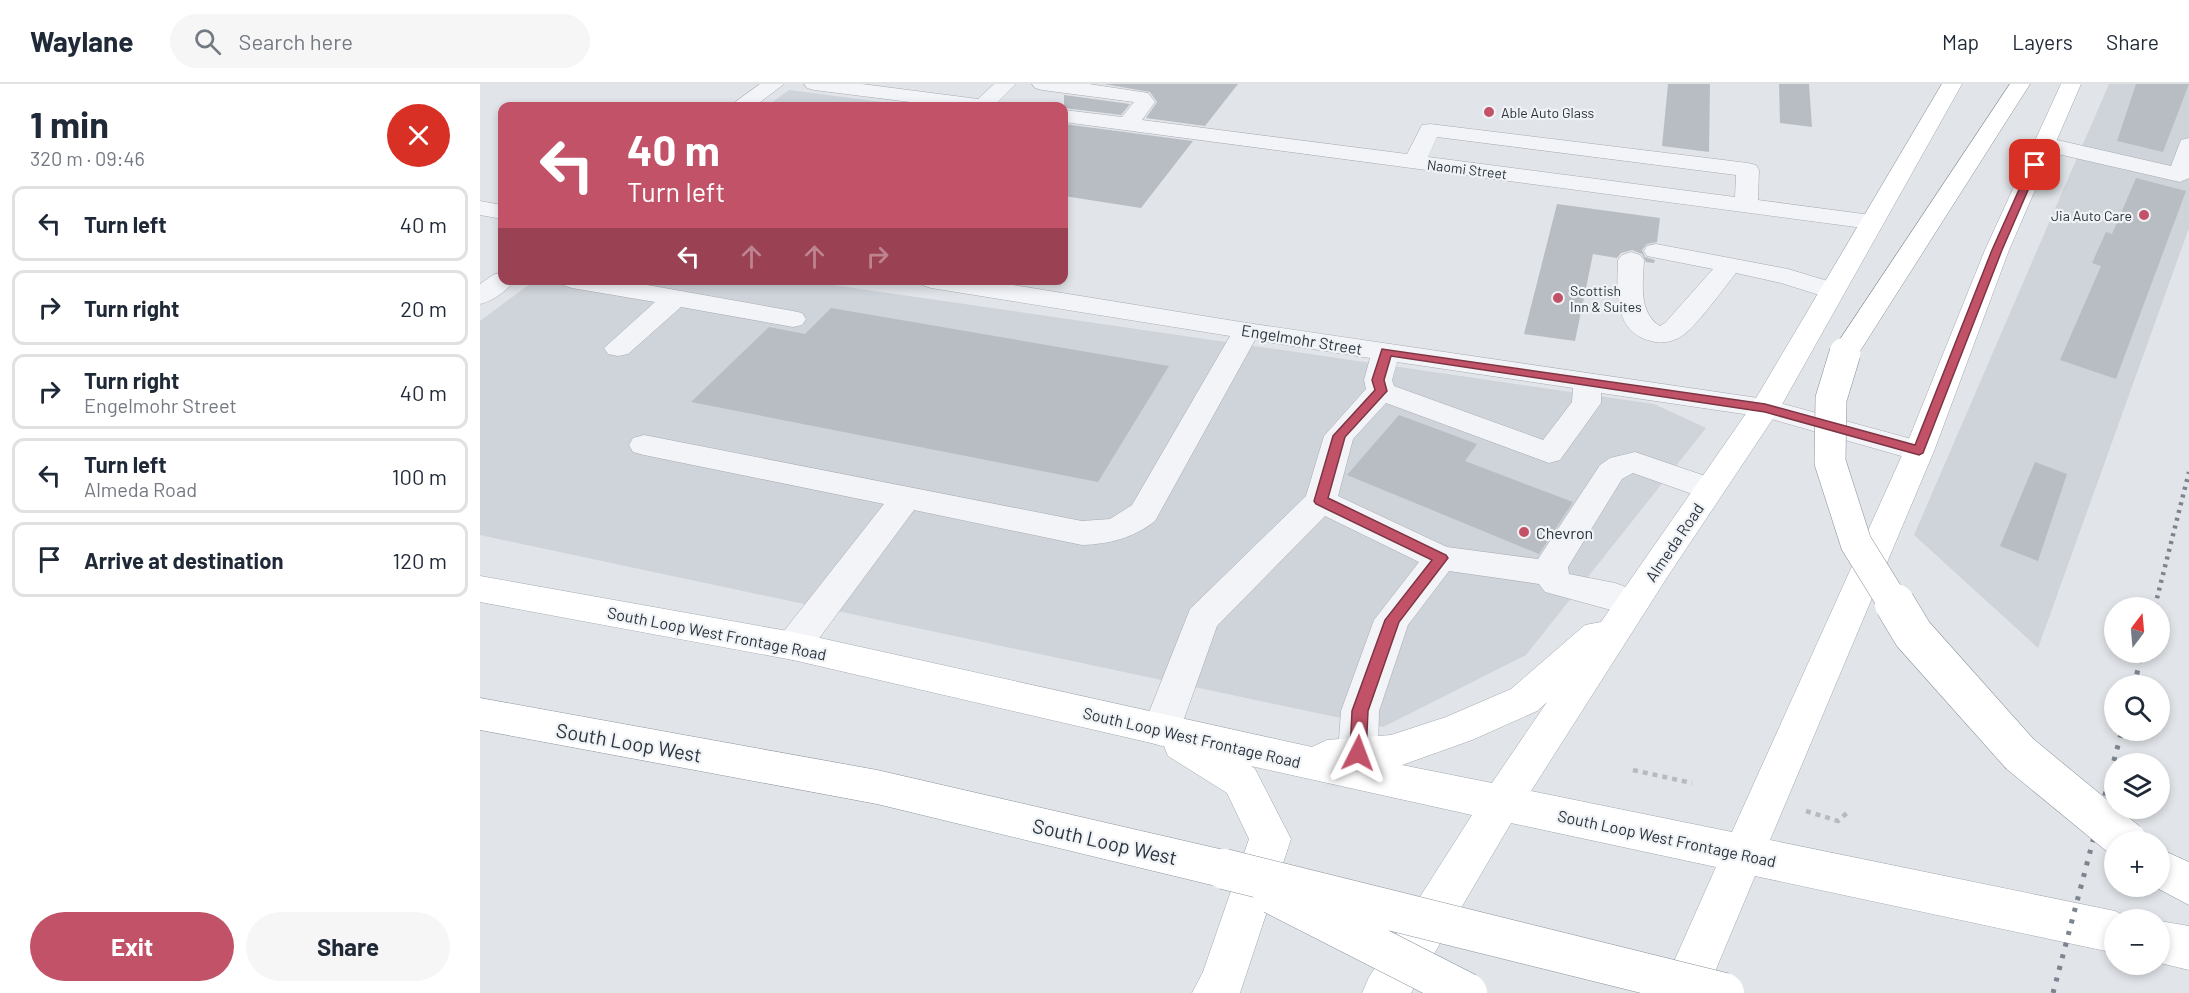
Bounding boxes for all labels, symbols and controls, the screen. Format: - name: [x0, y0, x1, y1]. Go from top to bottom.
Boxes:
- search box: [170, 14, 590, 68]
- text: Waylane: [30, 24, 134, 58]
- icon: search: [191, 25, 224, 58]
- text: Search here: [239, 28, 353, 54]
- text: Map: [1942, 29, 1979, 54]
- text: Layers: [2012, 29, 2073, 54]
- text: Share: [2106, 29, 2159, 54]
- text: 1 min: [30, 102, 109, 145]
- button: close: [387, 104, 450, 167]
- place label: Able Auto Glass: [1501, 104, 1594, 121]
- marker: Able Auto Glass: [1482, 105, 1496, 119]
- text: 40 m: [627, 124, 720, 174]
- icon: left: [528, 126, 606, 204]
- pin: [2009, 139, 2060, 190]
- text: 320 m · 09:46: [30, 146, 145, 170]
- icon: arrive: [2018, 148, 2051, 181]
- street label: Naomi Street: [1426, 156, 1508, 182]
- text: Turn left: [627, 175, 725, 207]
- icon: left: [33, 207, 66, 240]
- place label: Jia Auto Care: [2051, 207, 2132, 224]
- marker: Jia Auto Care: [2137, 208, 2151, 222]
- text: Turn left: [84, 211, 167, 237]
- text: 40 m: [400, 211, 447, 237]
- icon: left: [672, 240, 705, 273]
- icon: ahead: [735, 240, 768, 273]
- icon: ahead: [798, 240, 831, 273]
- icon: right: [861, 240, 894, 273]
- place label: Scottish Inn & Suites: [1570, 282, 1642, 315]
- icon: right: [33, 291, 66, 324]
- marker: Scottish Inn & Suites: [1551, 291, 1565, 305]
- text: Turn right: [84, 295, 179, 321]
- text: 20 m: [400, 295, 447, 321]
- street label: Engelmohr Street: [1240, 320, 1364, 358]
- text: Turn right: [84, 367, 179, 393]
- icon: right: [33, 375, 66, 408]
- text: 40 m: [400, 379, 447, 405]
- text: Engelmohr Street: [84, 393, 237, 417]
- text: Turn left: [84, 451, 167, 477]
- icon: left: [33, 459, 66, 492]
- text: 100 m: [392, 463, 447, 489]
- text: Almeda Road: [84, 477, 197, 501]
- street label: Almeda Road: [1641, 499, 1707, 585]
- place label: Chevron: [1536, 523, 1593, 542]
- marker: Chevron: [1517, 525, 1531, 539]
- icon: arrive: [33, 543, 66, 576]
- text: Arrive at destination: [84, 547, 283, 573]
- text: 120 m: [392, 547, 447, 573]
- north arrow: [2104, 597, 2170, 663]
- map controls: [2104, 597, 2170, 975]
- street label: South Loop West Frontage Road: [606, 602, 828, 664]
- button: search: [2104, 675, 2170, 741]
- street label: South Loop West Frontage Road: [1081, 703, 1303, 771]
- street label: South Loop West: [554, 717, 704, 767]
- position arrow: [1326, 721, 1390, 785]
- button: layers: [2104, 753, 2170, 819]
- street label: South Loop West Frontage Road: [1556, 806, 1778, 870]
- street label: South Loop West: [1030, 813, 1180, 869]
- button: +: [2104, 831, 2170, 897]
- button: −: [2104, 909, 2170, 975]
- button: Exit: [30, 912, 234, 981]
- button: Share: [246, 912, 450, 981]

